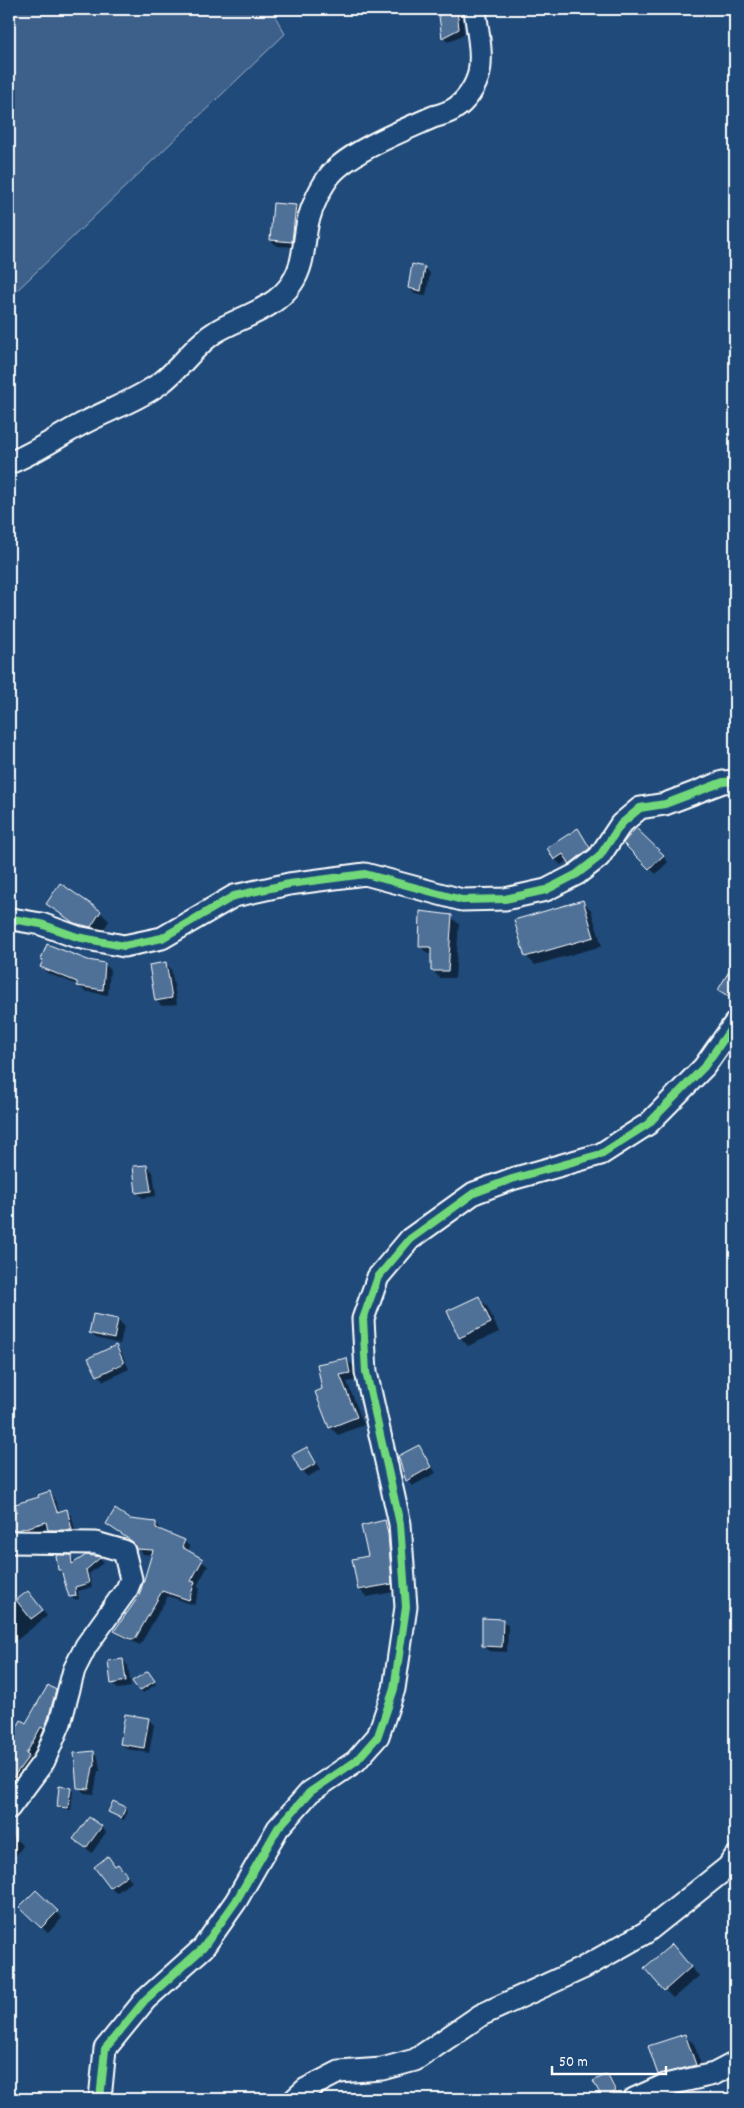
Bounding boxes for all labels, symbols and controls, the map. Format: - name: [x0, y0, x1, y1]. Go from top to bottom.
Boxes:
- scale bar: [552, 2043, 665, 2075]
- text: 50 m: [559, 2052, 588, 2074]

